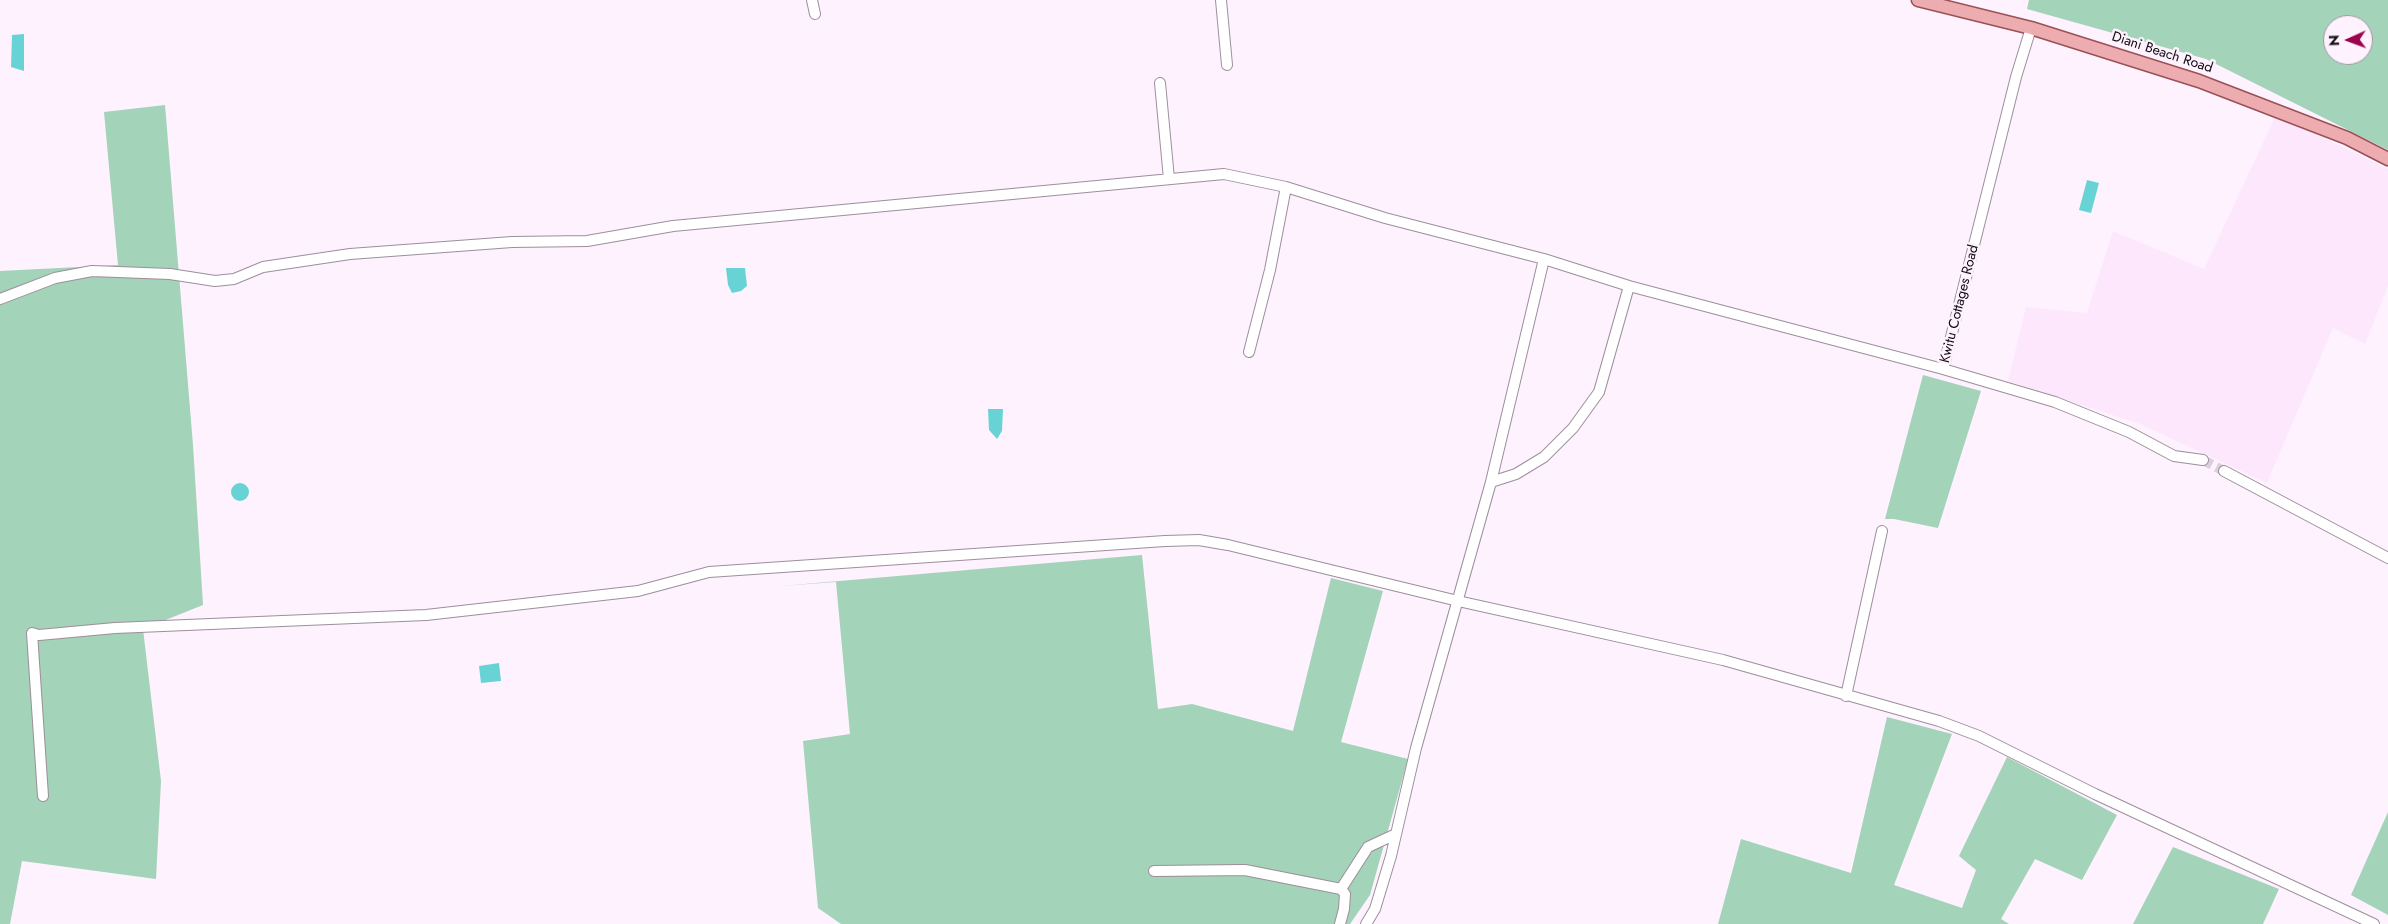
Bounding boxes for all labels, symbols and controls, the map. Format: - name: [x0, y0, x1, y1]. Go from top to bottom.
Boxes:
- north arrow: [2323, 15, 2373, 65]
- street label: Diani Beach Road: [2109, 29, 2215, 77]
- text: N: [2324, 35, 2344, 46]
- street label: Kwitu Cottages Road: [1937, 243, 1983, 365]

